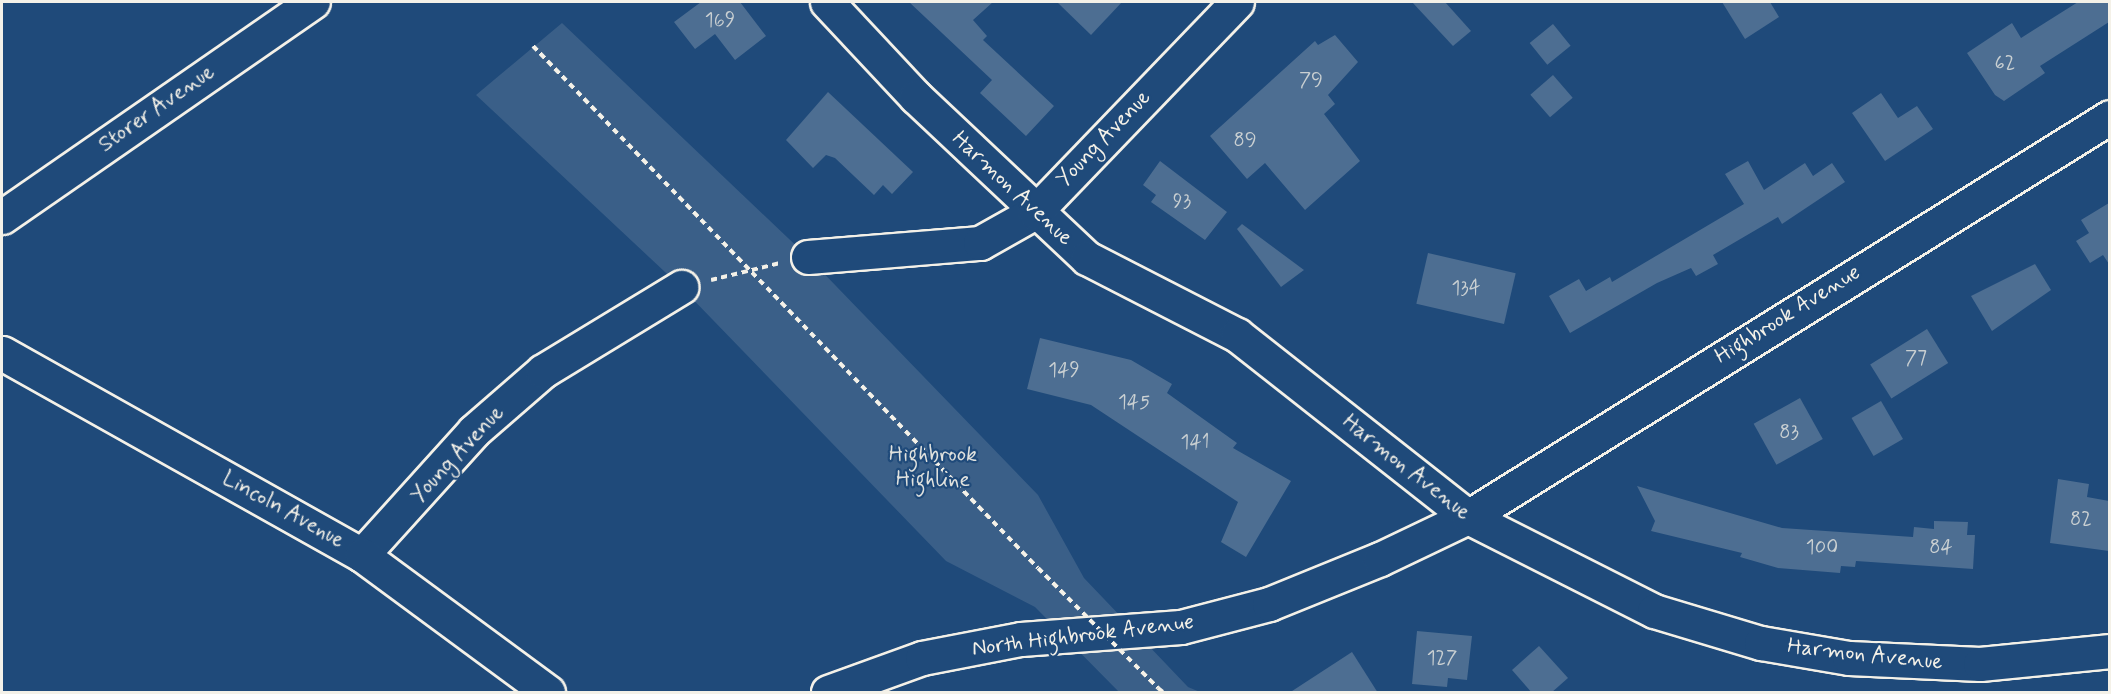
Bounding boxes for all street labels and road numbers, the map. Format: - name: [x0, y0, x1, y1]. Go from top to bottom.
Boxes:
- street label: Storer Avenue: [95, 60, 219, 158]
- street label: Young Avenue: [1050, 84, 1158, 194]
- street label: Harmon Avenue: [947, 127, 1077, 251]
- street label: Highbrook Avenue: [1712, 261, 1864, 369]
- street label: Young Avenue: [405, 399, 511, 511]
- street label: Harmon Avenue: [1337, 410, 1475, 526]
- street label: Lincoln Avenue: [215, 464, 351, 556]
- street label: North Highbrook Avenue: [972, 609, 1194, 663]
- street label: Harmon Avenue: [1787, 634, 1943, 676]

